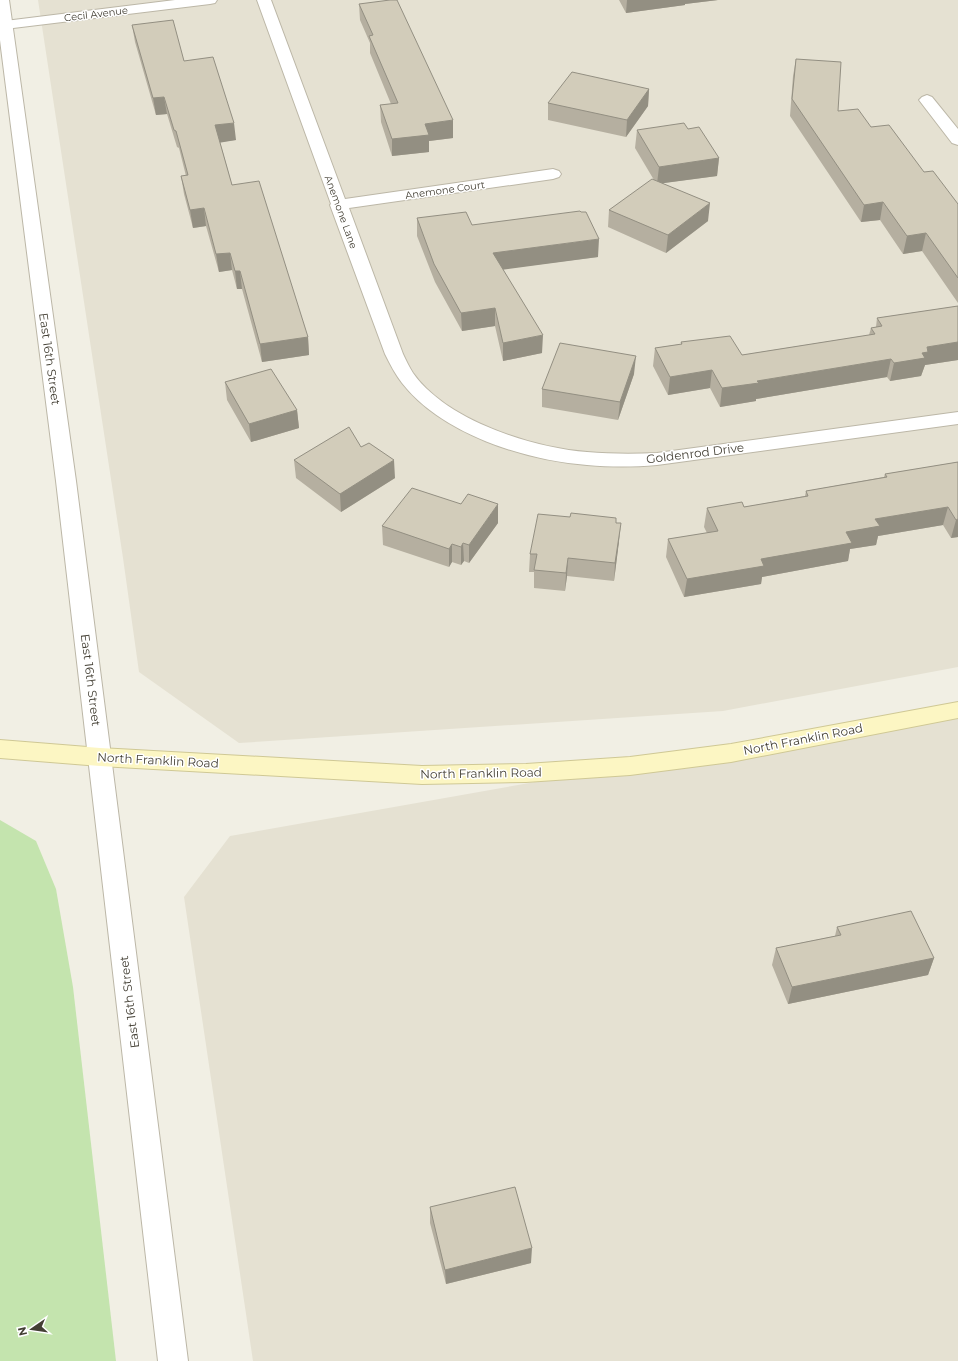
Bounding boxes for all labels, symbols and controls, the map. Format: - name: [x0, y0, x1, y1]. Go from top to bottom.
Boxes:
- street label: Cecil Avenue: [63, 4, 129, 24]
- street label: Anemone Lane: [322, 174, 360, 250]
- street label: Anemone Court: [404, 178, 486, 202]
- street label: East 16th Street: [36, 312, 64, 406]
- street label: Goldenrod Drive: [645, 440, 745, 466]
- street label: East 16th Street: [78, 633, 104, 727]
- street label: North Franklin Road: [742, 720, 864, 758]
- street label: North Franklin Road: [97, 749, 219, 771]
- street label: North Franklin Road: [420, 764, 542, 782]
- street label: East 16th Street: [116, 955, 142, 1049]
- north arrow: [12, 1309, 52, 1349]
- text: N: [14, 1325, 30, 1337]

